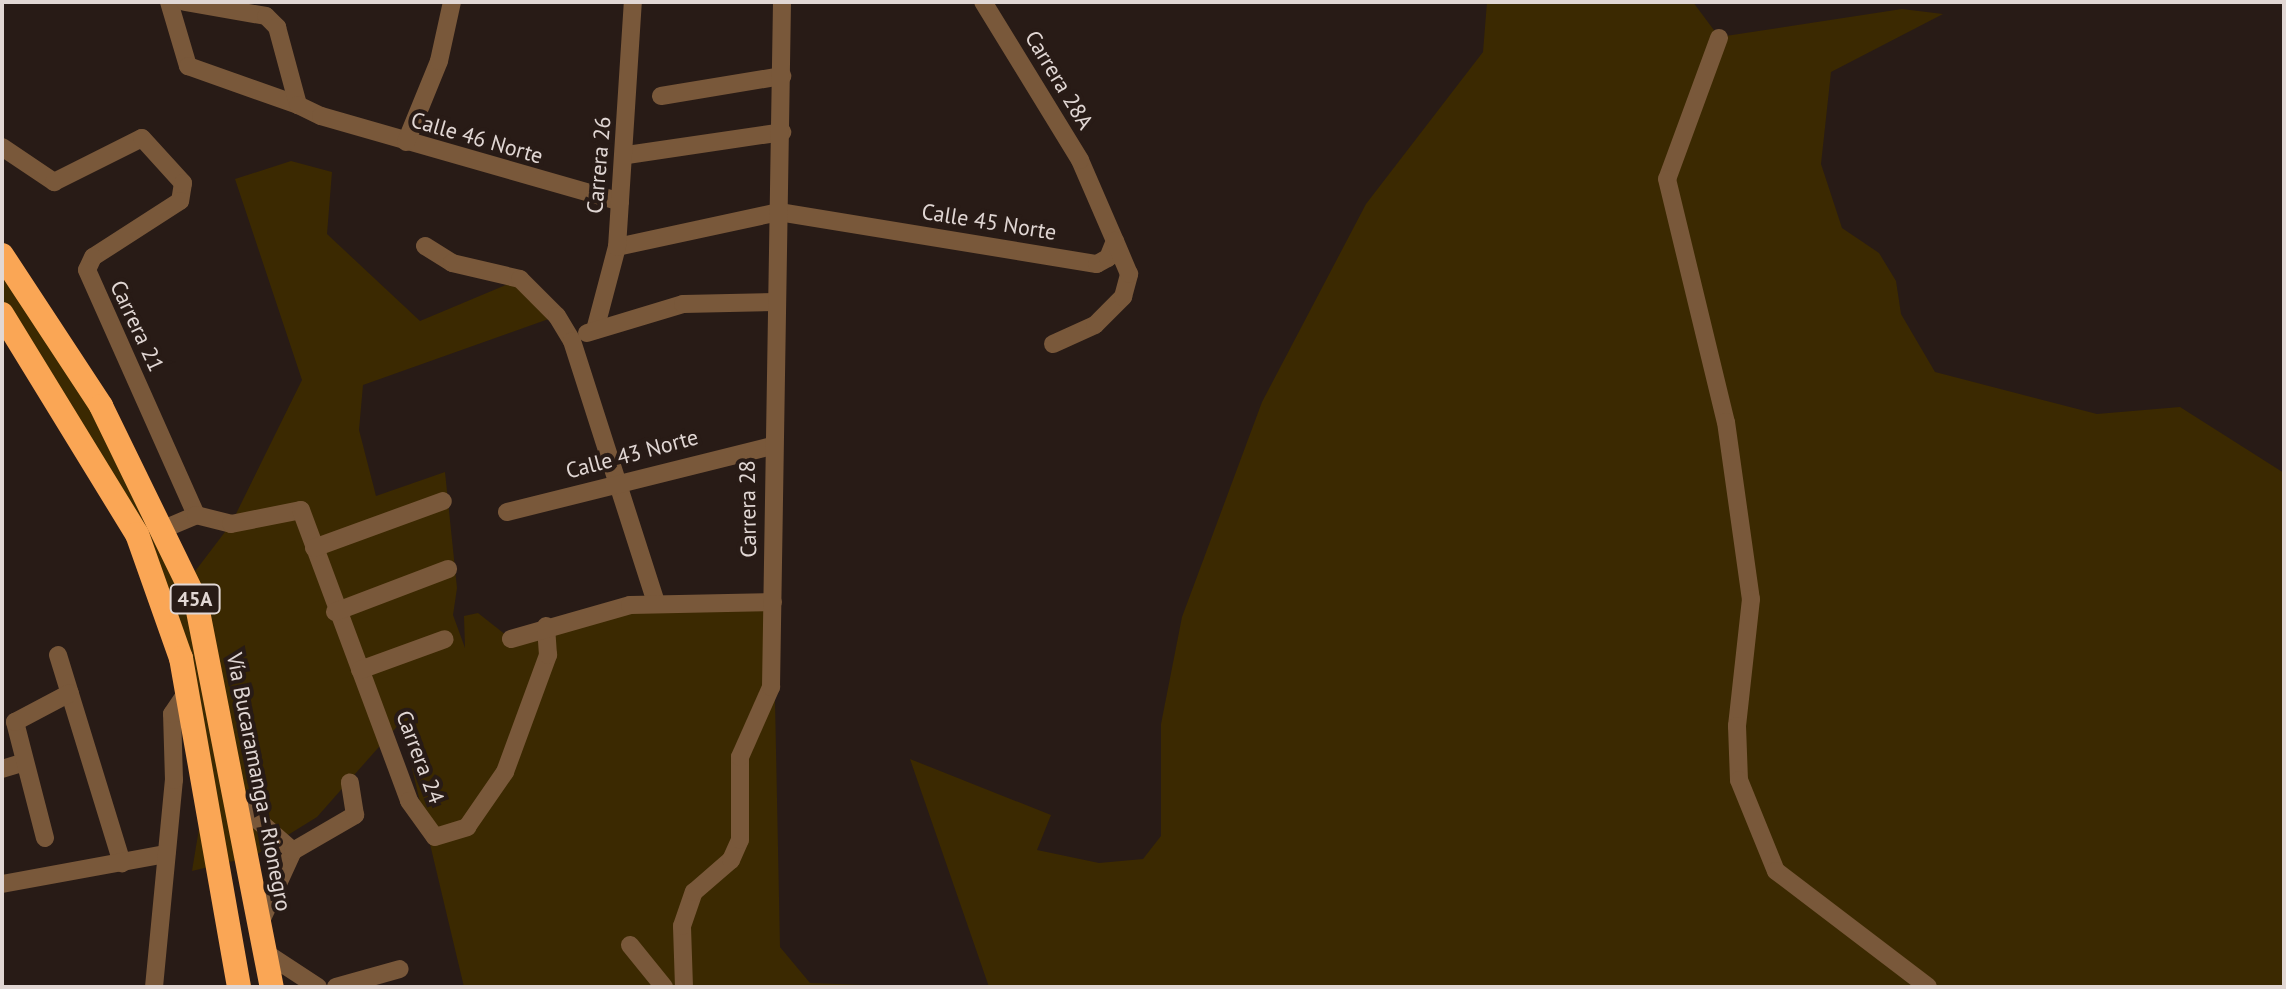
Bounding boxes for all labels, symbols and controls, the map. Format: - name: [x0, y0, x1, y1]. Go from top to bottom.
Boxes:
- street label: Carrera 28A: [1019, 26, 1099, 134]
- street label: Calle 46 Norte: [408, 107, 546, 169]
- street label: Carrera 26: [582, 115, 616, 215]
- street label: Calle 45 Norte: [920, 198, 1058, 246]
- street label: Carrera 21: [104, 276, 170, 376]
- street label: Calle 43 Norte: [563, 424, 701, 484]
- street label: Carrera 28: [734, 460, 762, 558]
- road number: 45A: [169, 583, 221, 615]
- street label: Vía Bucaramanga - Rionegro: [221, 649, 297, 915]
- street label: Carrera 24: [390, 707, 450, 807]

